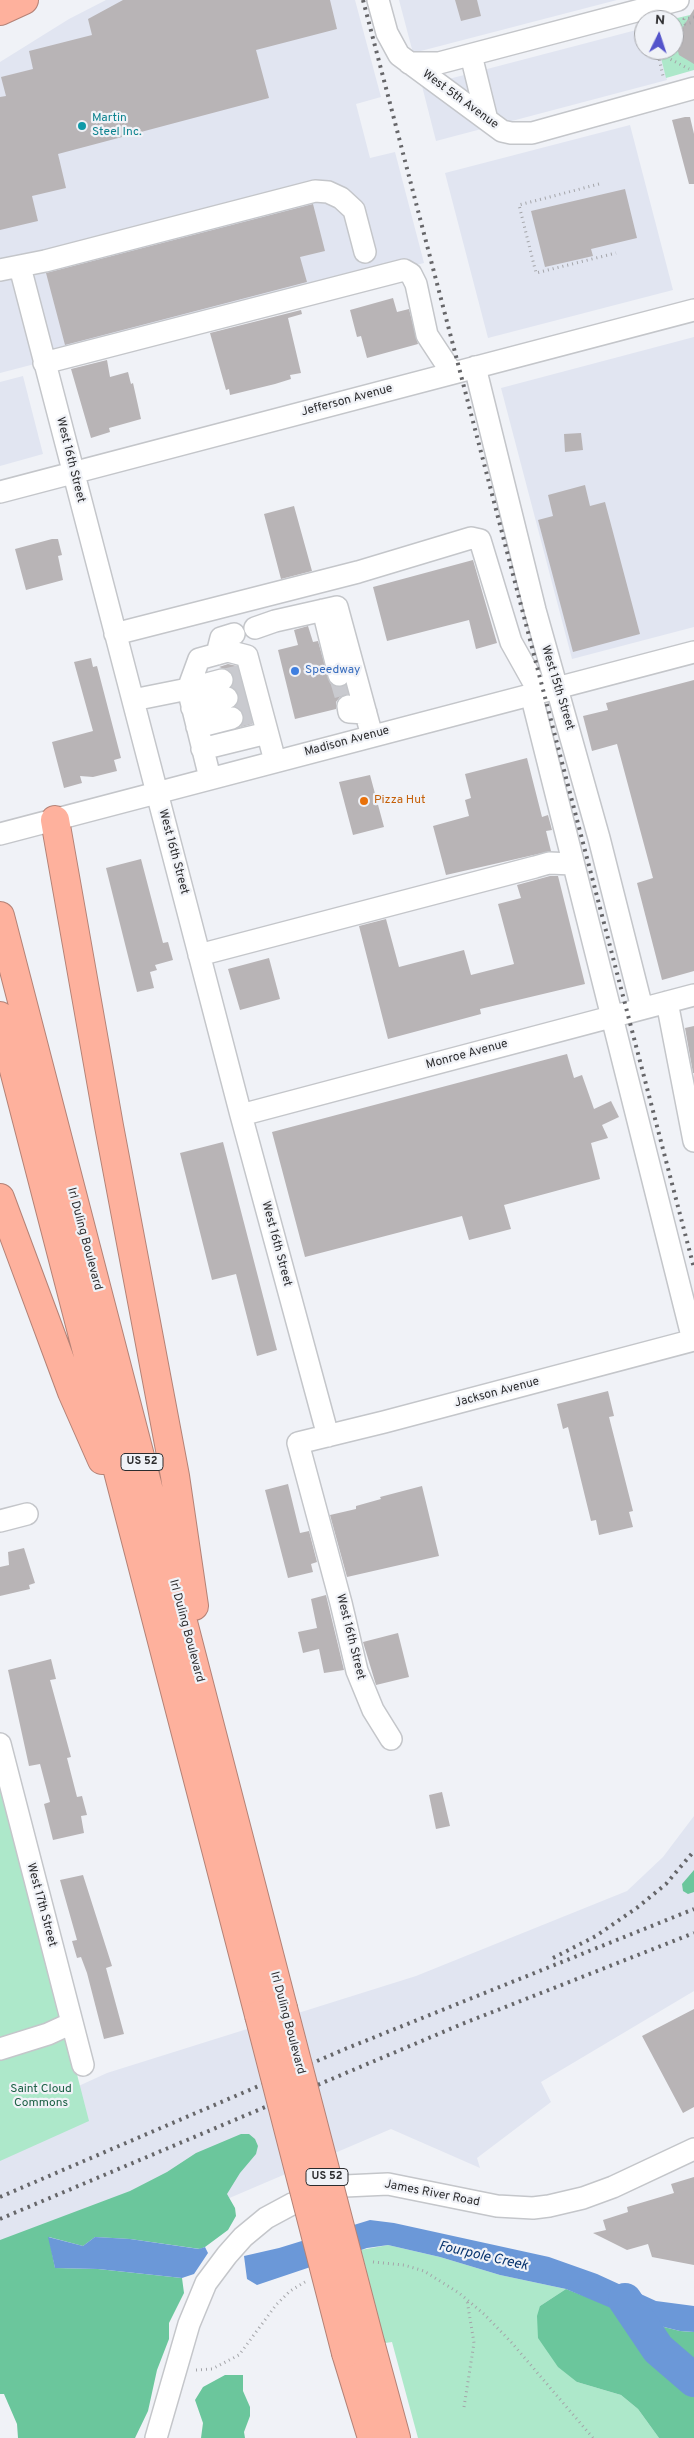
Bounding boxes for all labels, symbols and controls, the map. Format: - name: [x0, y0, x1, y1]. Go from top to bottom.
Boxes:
- north arrow: [634, 10, 684, 60]
- text: N: [654, 12, 666, 29]
- street label: West 5th Avenue: [419, 68, 501, 132]
- place label: Martin Steel Inc.: [92, 112, 142, 140]
- marker: Martin Steel Inc.: [76, 120, 88, 132]
- street label: Jefferson Avenue: [300, 382, 394, 420]
- street label: West 16th Street: [52, 416, 88, 504]
- street label: West 15th Street: [537, 644, 577, 732]
- place label: Speedway: [305, 664, 360, 678]
- marker: Speedway: [289, 665, 301, 677]
- street label: Madison Avenue: [303, 724, 391, 760]
- place label: Pizza Hut: [374, 794, 426, 808]
- marker: Pizza Hut: [358, 795, 370, 807]
- street label: West 16th Street: [155, 808, 191, 896]
- street label: Monroe Avenue: [425, 1037, 509, 1073]
- street label: Irl Duling Boulevard: [63, 1186, 105, 1292]
- street label: West 16th Street: [258, 1200, 294, 1288]
- street label: Jackson Avenue: [453, 1375, 541, 1411]
- road number: US 52: [121, 1454, 163, 1470]
- street label: Irl Duling Boulevard: [165, 1578, 207, 1684]
- street label: West 16th Street: [332, 1593, 368, 1681]
- street label: West 17th Street: [23, 1861, 59, 1949]
- street label: Irl Duling Boulevard: [266, 1970, 308, 2076]
- park label: Saint Cloud Commons: [10, 2083, 72, 2111]
- road number: US 52: [306, 2168, 348, 2186]
- street label: James River Road: [383, 2178, 481, 2210]
- water label: Fourpole Creek: [437, 2239, 529, 2275]

